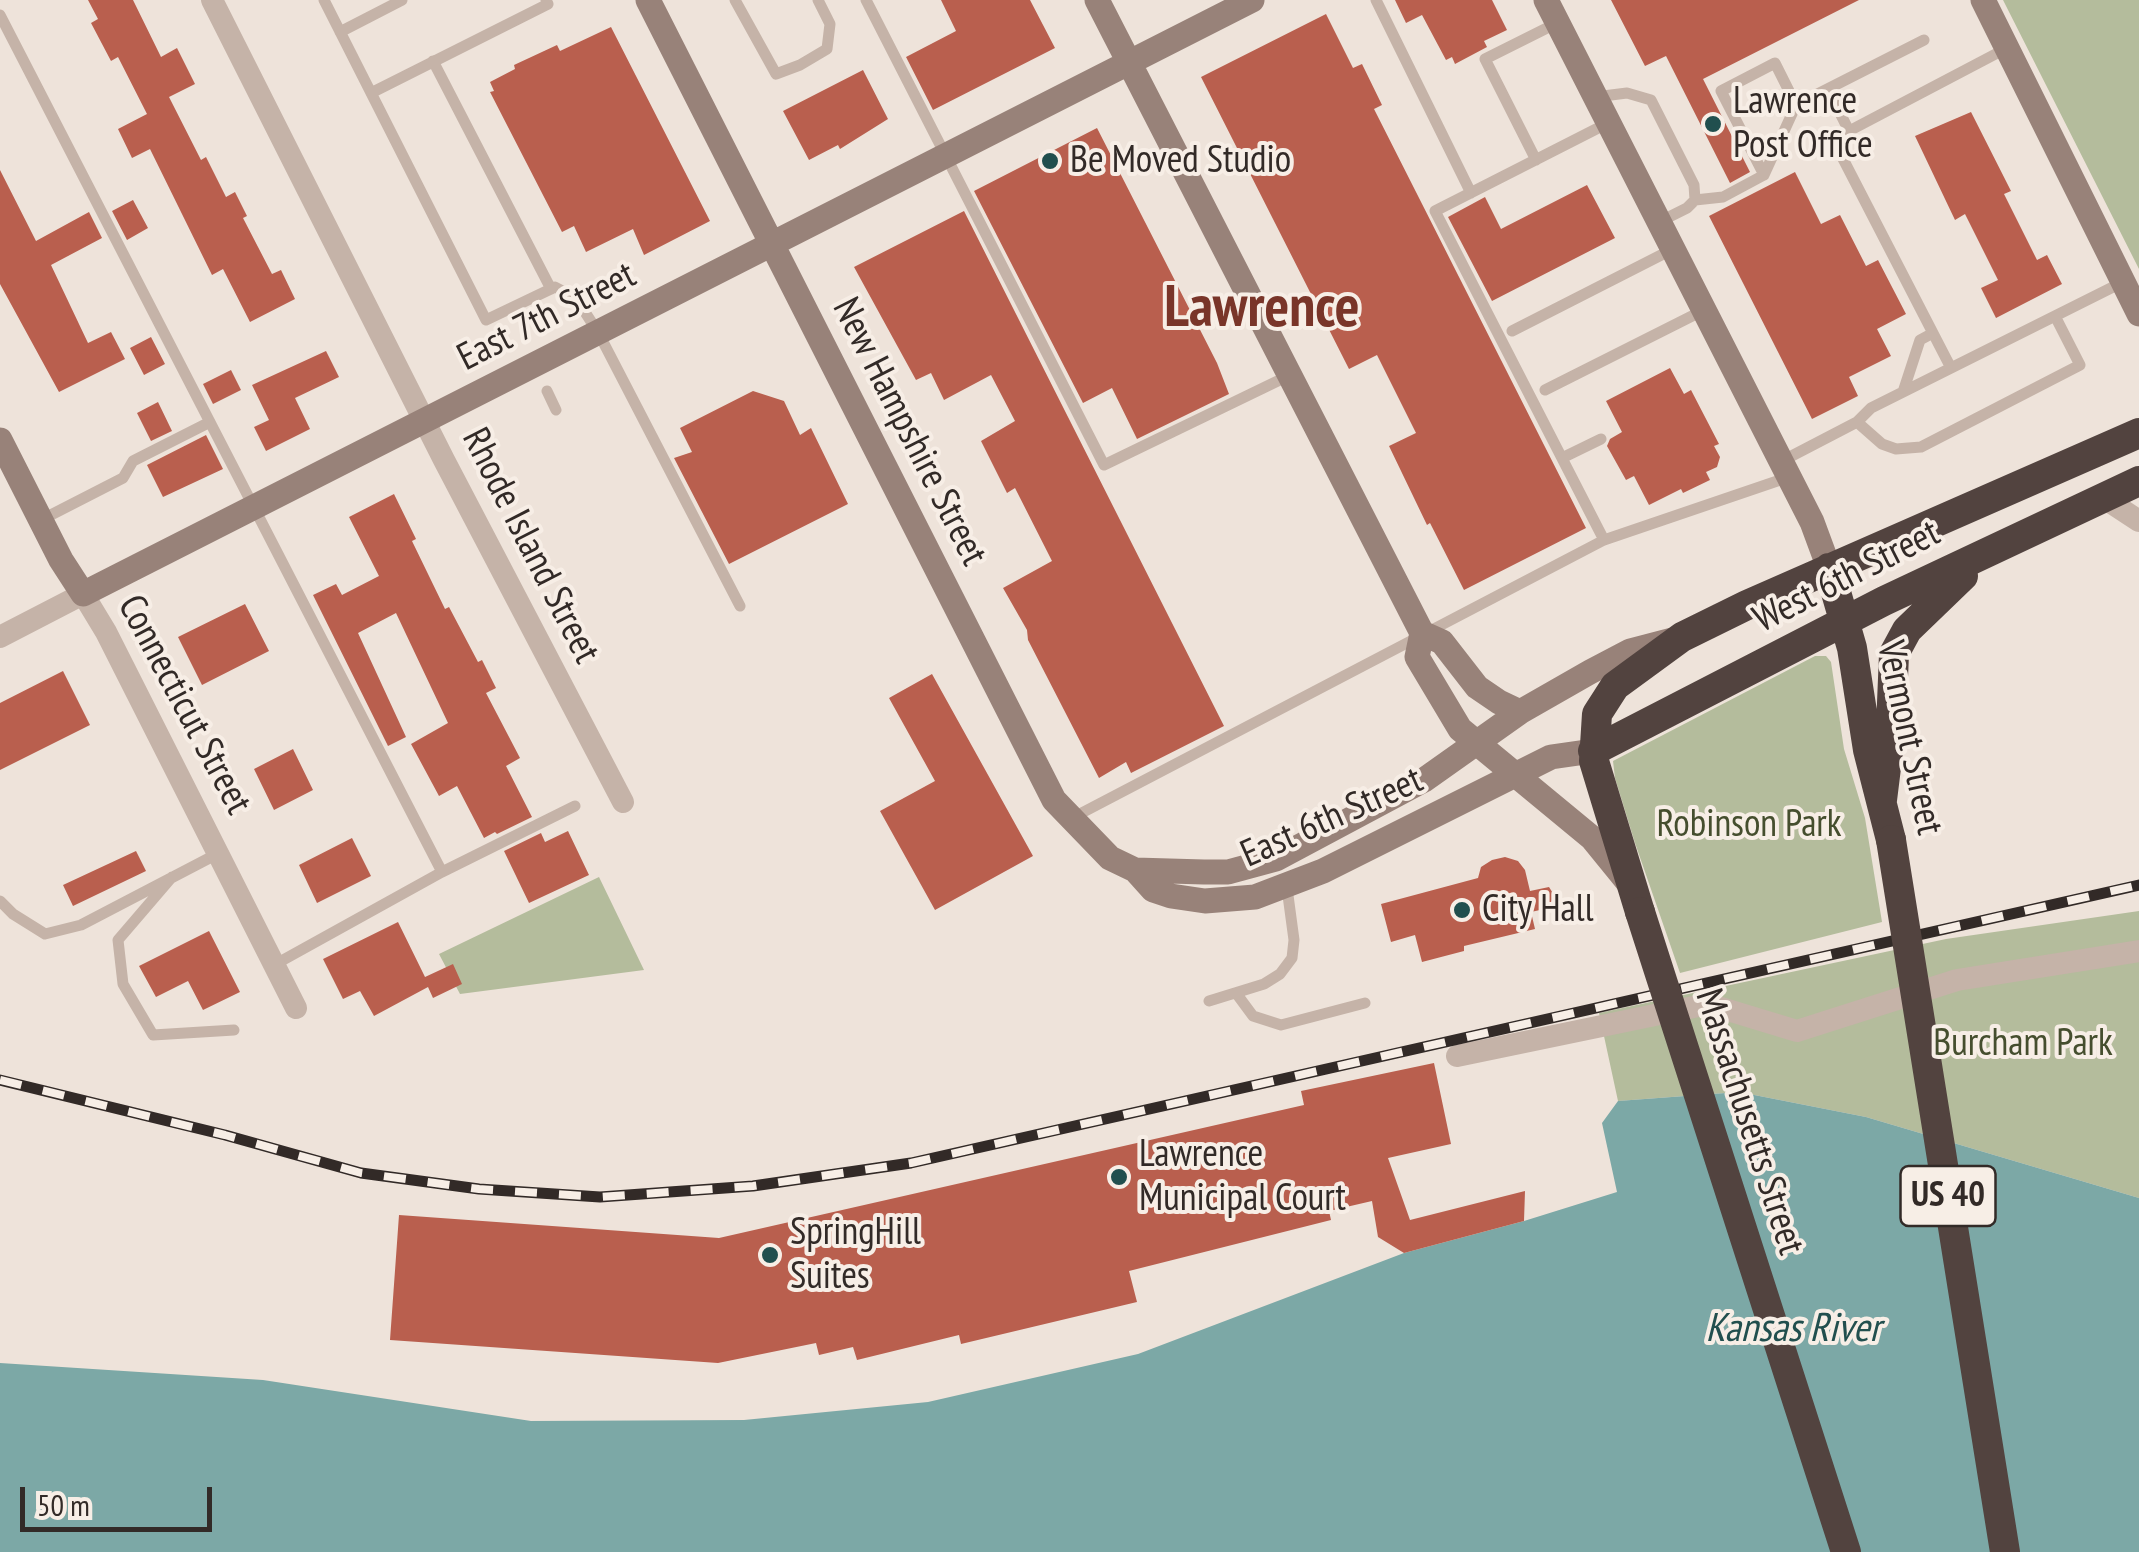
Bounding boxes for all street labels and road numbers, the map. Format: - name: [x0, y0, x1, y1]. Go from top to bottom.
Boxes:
- street label: East 7th Street: [450, 253, 644, 381]
- street label: New Hampshire Street: [822, 291, 996, 573]
- street label: Rhode Island Street: [451, 421, 609, 671]
- street label: West 6th Street: [1747, 511, 1947, 643]
- street label: Connecticut Street: [107, 588, 261, 822]
- street label: Vermont Street: [1866, 637, 1952, 839]
- street label: East 6th Street: [1234, 758, 1430, 878]
- street label: Massachusetts Street: [1685, 984, 1813, 1260]
- road number: US 40: [1900, 1166, 1996, 1226]

